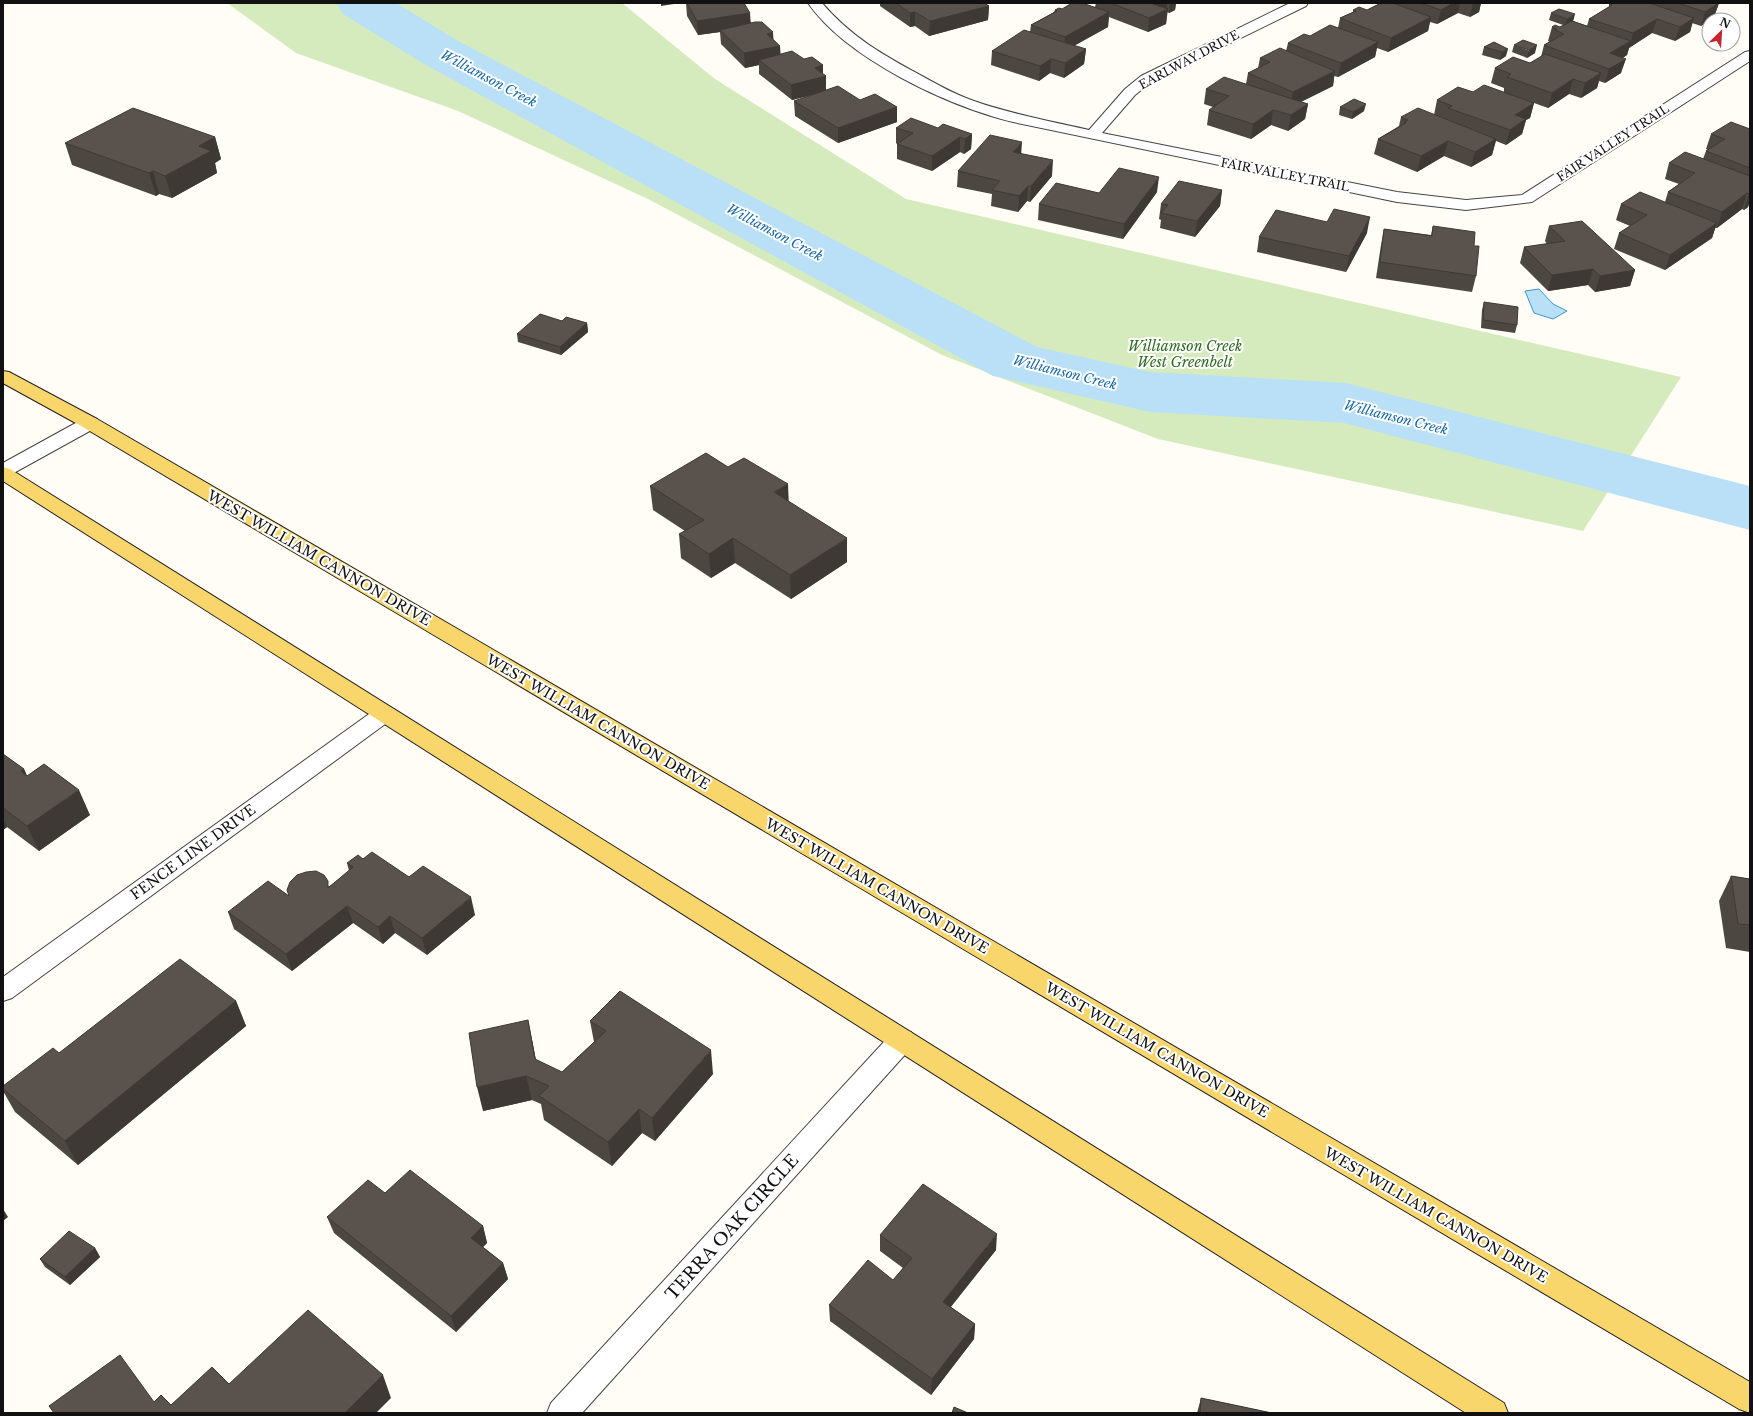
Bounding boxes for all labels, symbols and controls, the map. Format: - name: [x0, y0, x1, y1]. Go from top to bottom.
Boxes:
- north arrow: [1701, 12, 1741, 52]
- text: N: [1718, 14, 1733, 32]
- street label: EARLWAY DRIVE: [1136, 27, 1242, 92]
- water label: Williamson Creek: [438, 46, 540, 111]
- street label: FAIR VALLEY TRAIL: [1554, 101, 1672, 185]
- street label: FAIR VALLEY TRAIL: [1219, 155, 1351, 194]
- water label: Williamson Creek: [724, 200, 826, 265]
- park label: Williamson Creek West Greenbelt: [1128, 337, 1242, 371]
- water label: Williamson Creek: [1011, 351, 1119, 394]
- water label: Williamson Creek: [1342, 396, 1450, 439]
- street label: WEST WILLIAM CANNON DRIVE: [203, 486, 434, 630]
- street label: WEST WILLIAM CANNON DRIVE: [482, 650, 713, 794]
- street label: FENCE LINE DRIVE: [127, 801, 259, 903]
- street label: WEST WILLIAM CANNON DRIVE: [761, 814, 992, 958]
- street label: WEST WILLIAM CANNON DRIVE: [1041, 978, 1272, 1122]
- street label: WEST WILLIAM CANNON DRIVE: [1320, 1143, 1551, 1287]
- street label: TERRA OAK CIRCLE: [661, 1150, 803, 1304]

